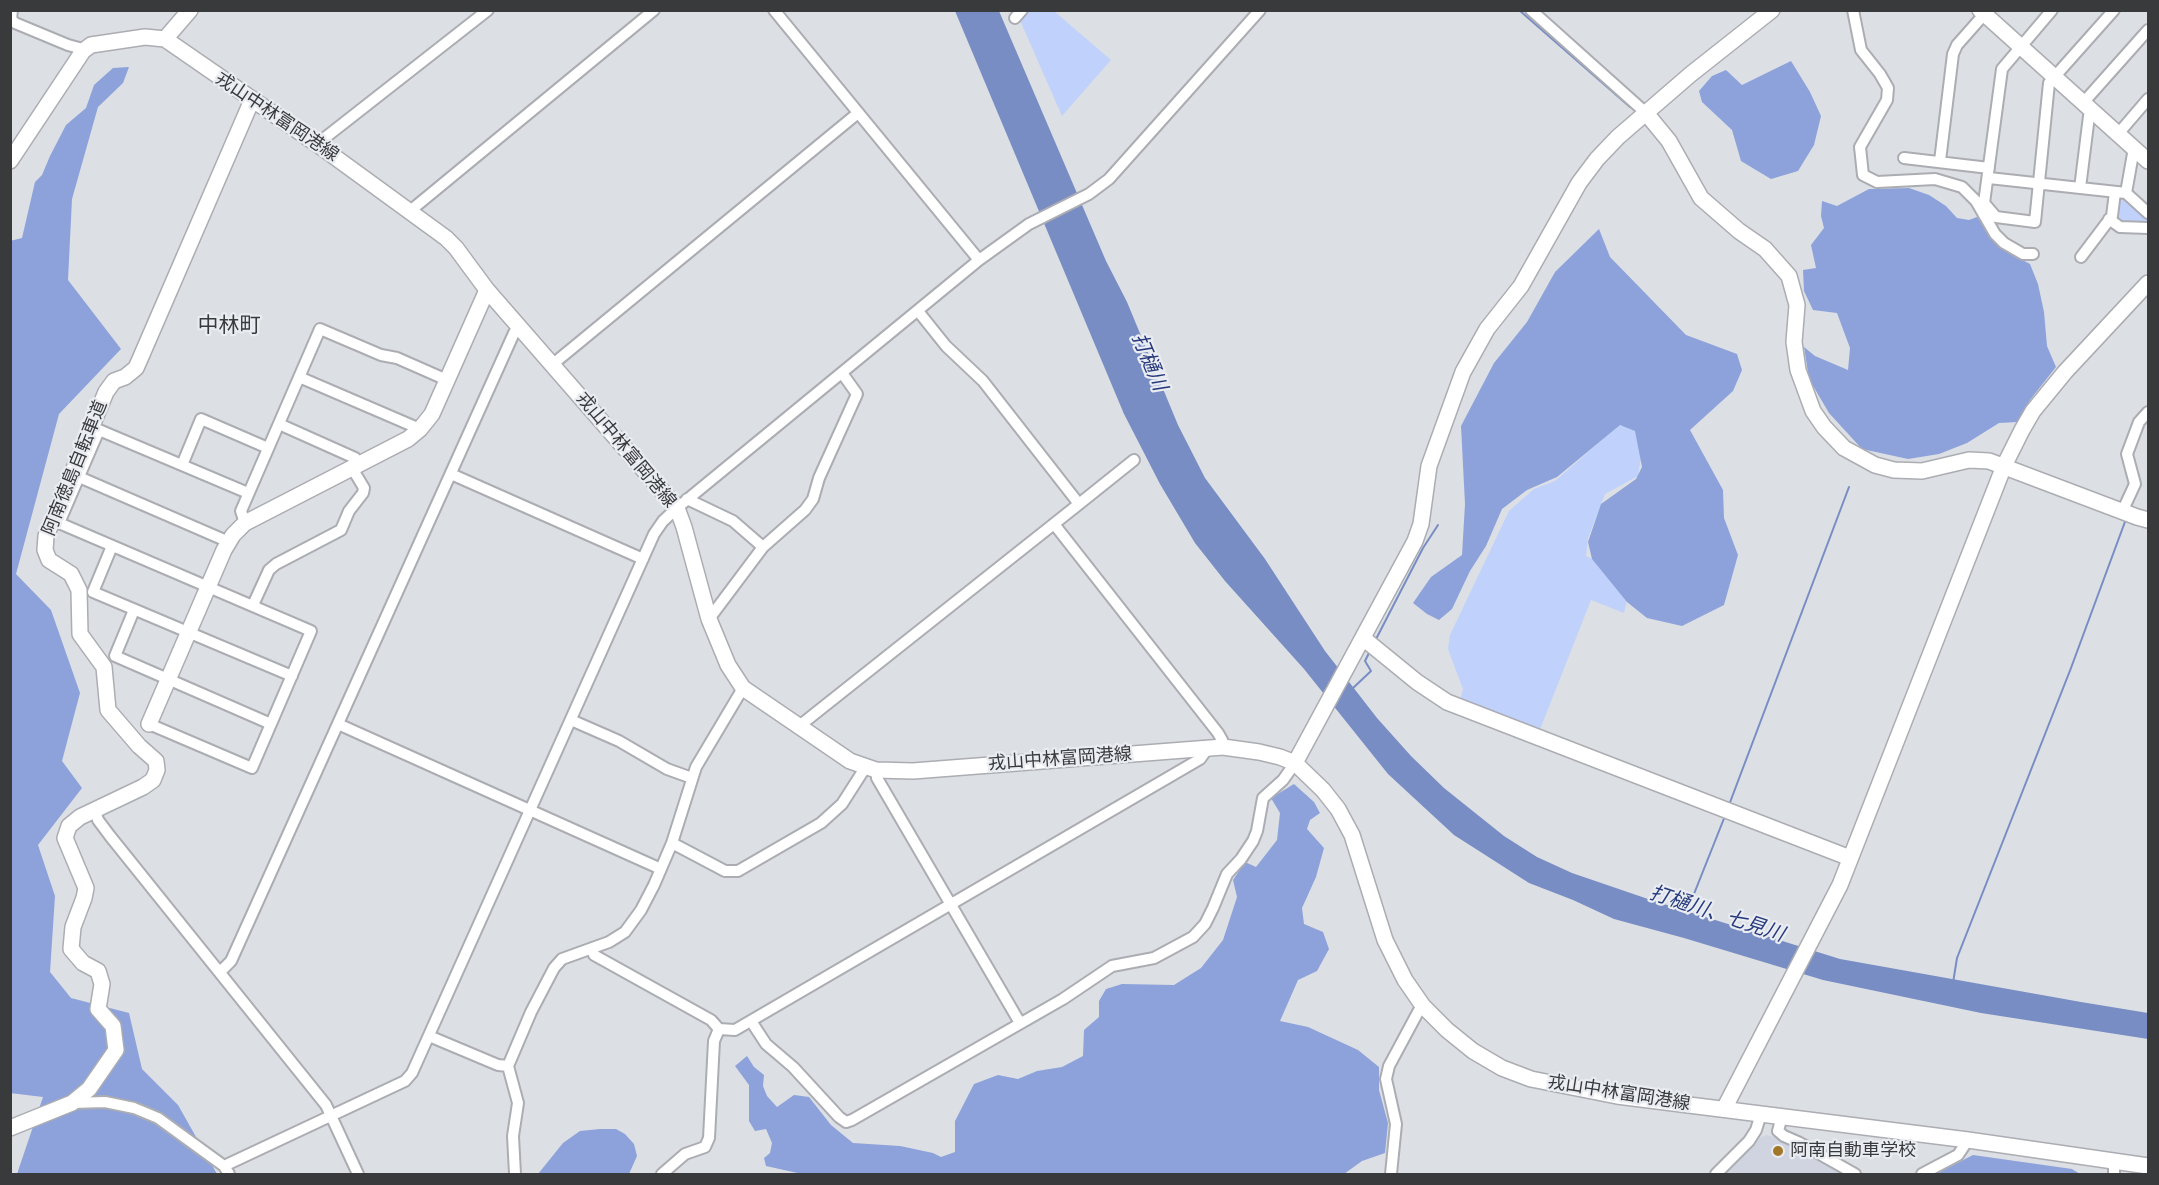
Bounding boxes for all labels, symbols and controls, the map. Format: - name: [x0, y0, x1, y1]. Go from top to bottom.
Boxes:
- street label: 戎山中林富岡港線: [211, 68, 343, 166]
- district label: 中林町: [198, 313, 260, 339]
- water label: 打樋川: [1126, 330, 1172, 394]
- street label: 戎山中林富岡港線: [571, 388, 681, 512]
- street label: 阿南徳島自転車道: [38, 397, 112, 539]
- street label: 戎山中林富岡港線: [987, 743, 1133, 775]
- water label: 打樋川、七見川: [1647, 881, 1787, 947]
- street label: 戎山中林富岡港線: [1546, 1071, 1692, 1115]
- place label: 阿南自動車学校: [1790, 1140, 1916, 1162]
- marker: 阿南自動車学校: [1771, 1144, 1785, 1158]

